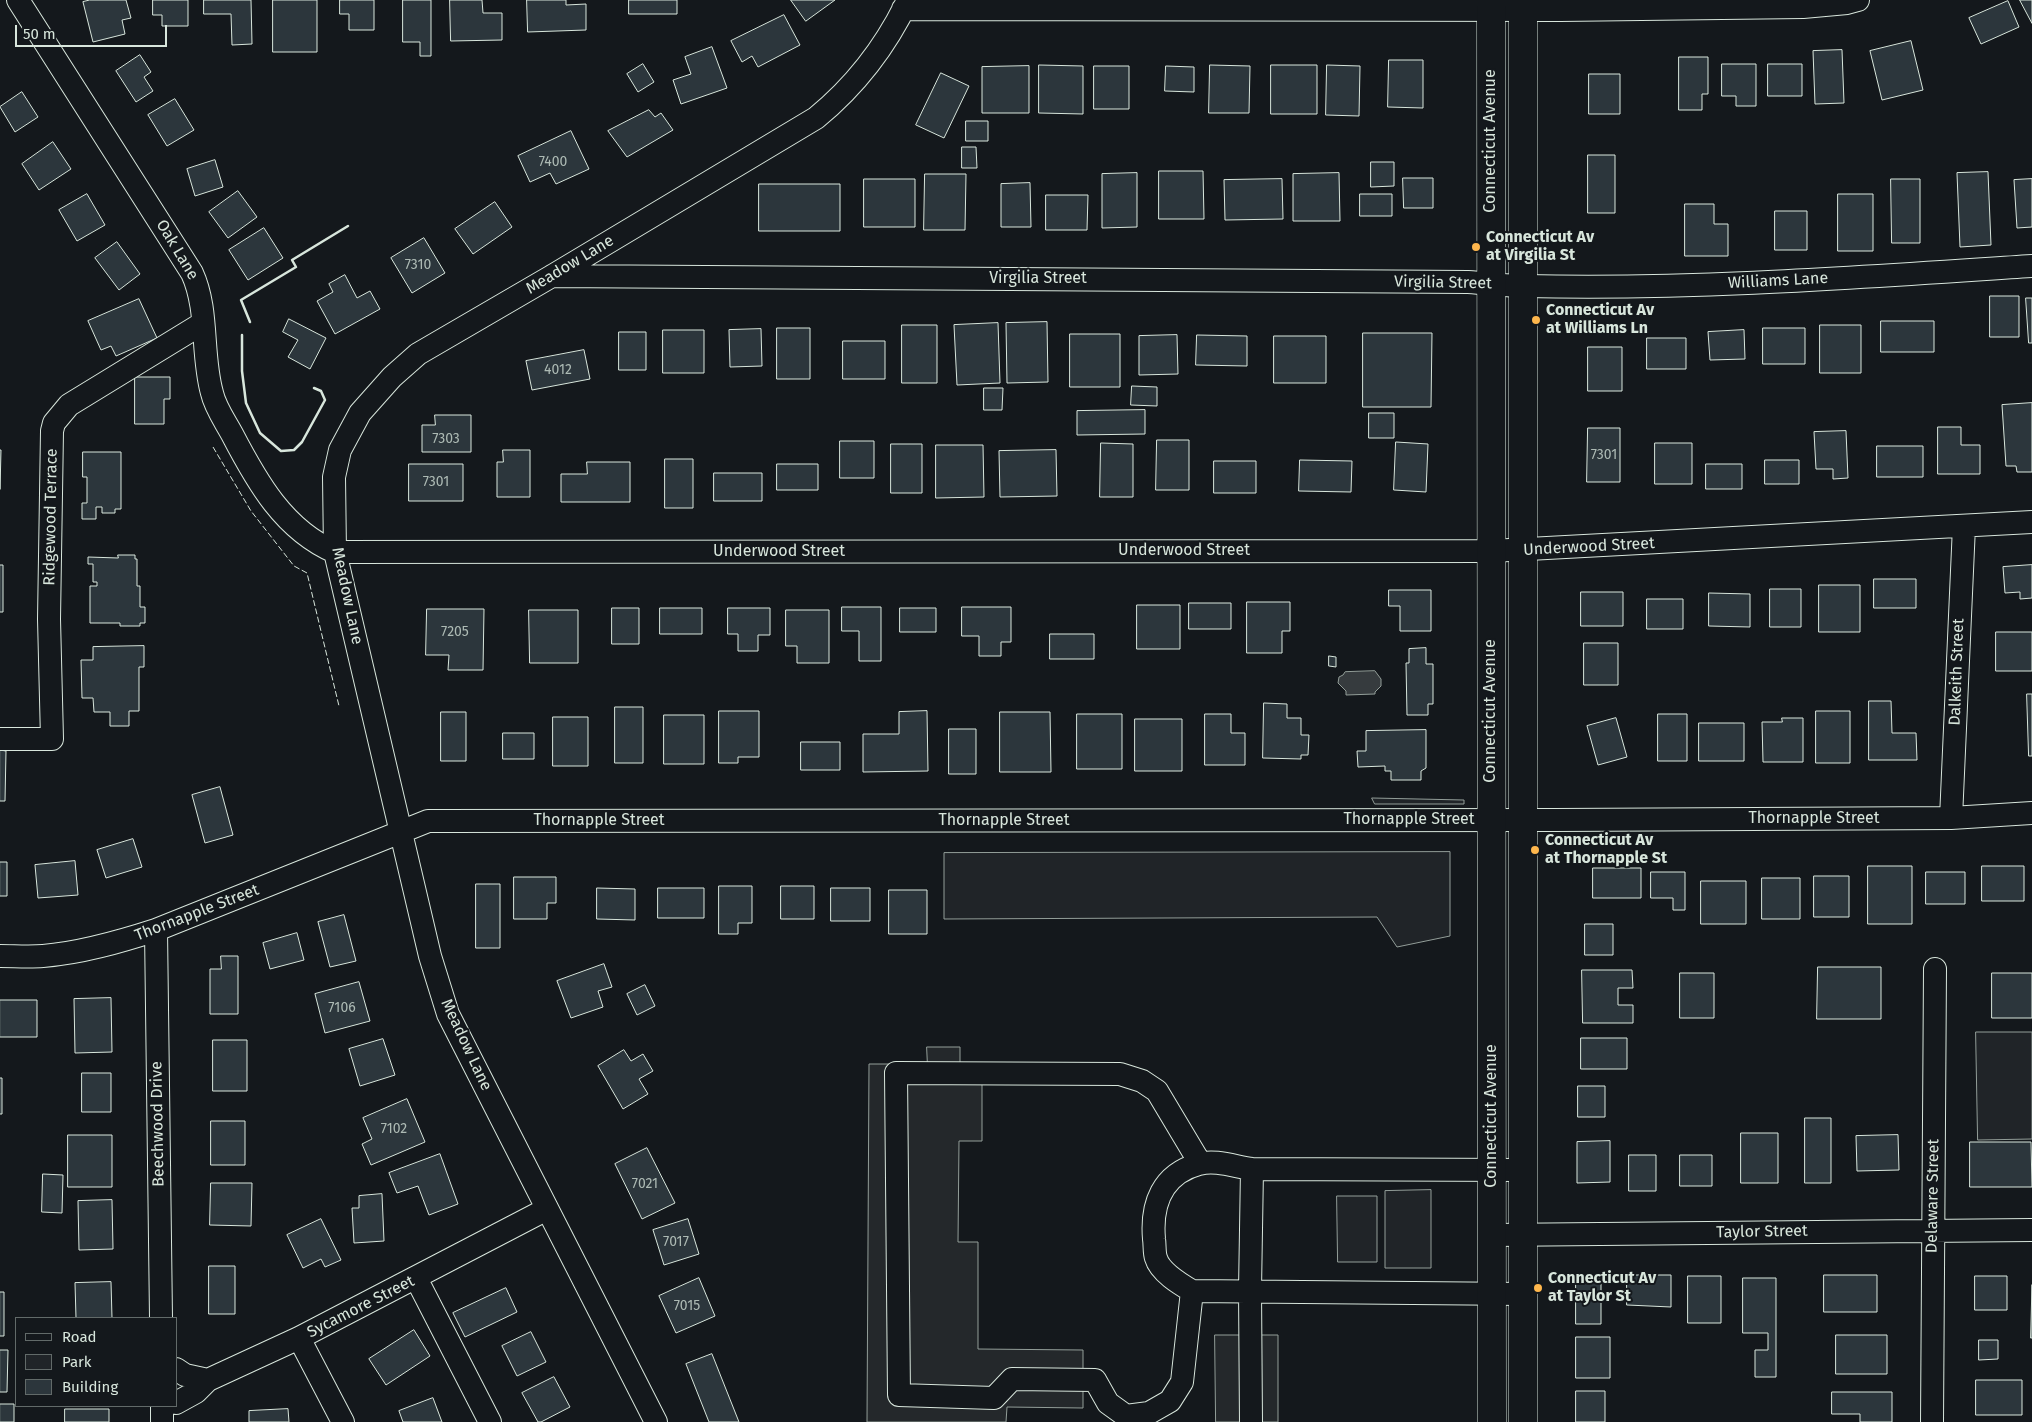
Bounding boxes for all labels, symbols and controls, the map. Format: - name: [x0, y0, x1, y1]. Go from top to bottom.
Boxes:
- scale bar: [18, 15, 170, 47]
- text: 50 m: [23, 25, 56, 43]
- street label: Connecticut Avenue: [1481, 69, 1501, 213]
- house number: 7400: [539, 154, 567, 170]
- street label: Oak Lane: [152, 216, 202, 284]
- place label: Connecticut Av at Virgilia St: [1486, 228, 1594, 266]
- street label: Meadow Lane: [523, 231, 617, 299]
- marker: Connecticut Av at Virgilia St: [1470, 241, 1482, 253]
- house number: 7310: [405, 257, 431, 273]
- street label: Virgilia Street: [989, 269, 1087, 289]
- street label: Williams Lane: [1727, 269, 1829, 293]
- street label: Virgilia Street: [1394, 273, 1492, 293]
- place label: Connecticut Av at Williams Ln: [1546, 301, 1654, 339]
- marker: Connecticut Av at Williams Ln: [1530, 314, 1542, 326]
- house number: 4012: [544, 362, 572, 378]
- house number: 7303: [432, 431, 460, 447]
- house number: 7301: [1591, 447, 1617, 463]
- street label: Ridgewood Terrace: [40, 448, 62, 586]
- house number: 7301: [423, 474, 449, 490]
- street label: Underwood Street: [1523, 534, 1655, 560]
- street label: Underwood Street: [1118, 541, 1250, 561]
- street label: Underwood Street: [713, 542, 845, 562]
- street label: Meadow Lane: [327, 546, 367, 646]
- street label: Dalkeith Street: [1946, 618, 1968, 726]
- house number: 7205: [441, 624, 469, 640]
- street label: Connecticut Avenue: [1481, 639, 1501, 783]
- street label: Thornapple Street: [1748, 809, 1880, 829]
- street label: Thornapple Street: [1343, 810, 1475, 830]
- street label: Thornapple Street: [533, 811, 665, 831]
- street label: Thornapple Street: [938, 811, 1070, 831]
- place label: Connecticut Av at Thornapple St: [1545, 831, 1667, 869]
- marker: Connecticut Av at Thornapple St: [1529, 844, 1541, 856]
- street label: Thornapple Street: [132, 881, 262, 945]
- street label: Meadow Lane: [436, 996, 496, 1094]
- house number: 7106: [328, 1000, 356, 1016]
- street label: Connecticut Avenue: [1482, 1044, 1502, 1188]
- street label: Beechwood Drive: [147, 1061, 169, 1187]
- house number: 7102: [381, 1121, 407, 1137]
- street label: Delaware Street: [1922, 1139, 1944, 1253]
- house number: 7021: [632, 1176, 658, 1192]
- street label: Taylor Street: [1716, 1222, 1808, 1242]
- house number: 7017: [663, 1234, 689, 1250]
- place label: Connecticut Av at Taylor St: [1548, 1269, 1656, 1307]
- street label: Sycamore Street: [304, 1272, 418, 1342]
- marker: Connecticut Av at Taylor St: [1532, 1282, 1544, 1294]
- house number: 7015: [674, 1298, 700, 1314]
- legend: [15, 1317, 178, 1407]
- text: Road: [62, 1328, 97, 1346]
- text: Park: [62, 1353, 92, 1371]
- text: Building: [62, 1378, 118, 1396]

